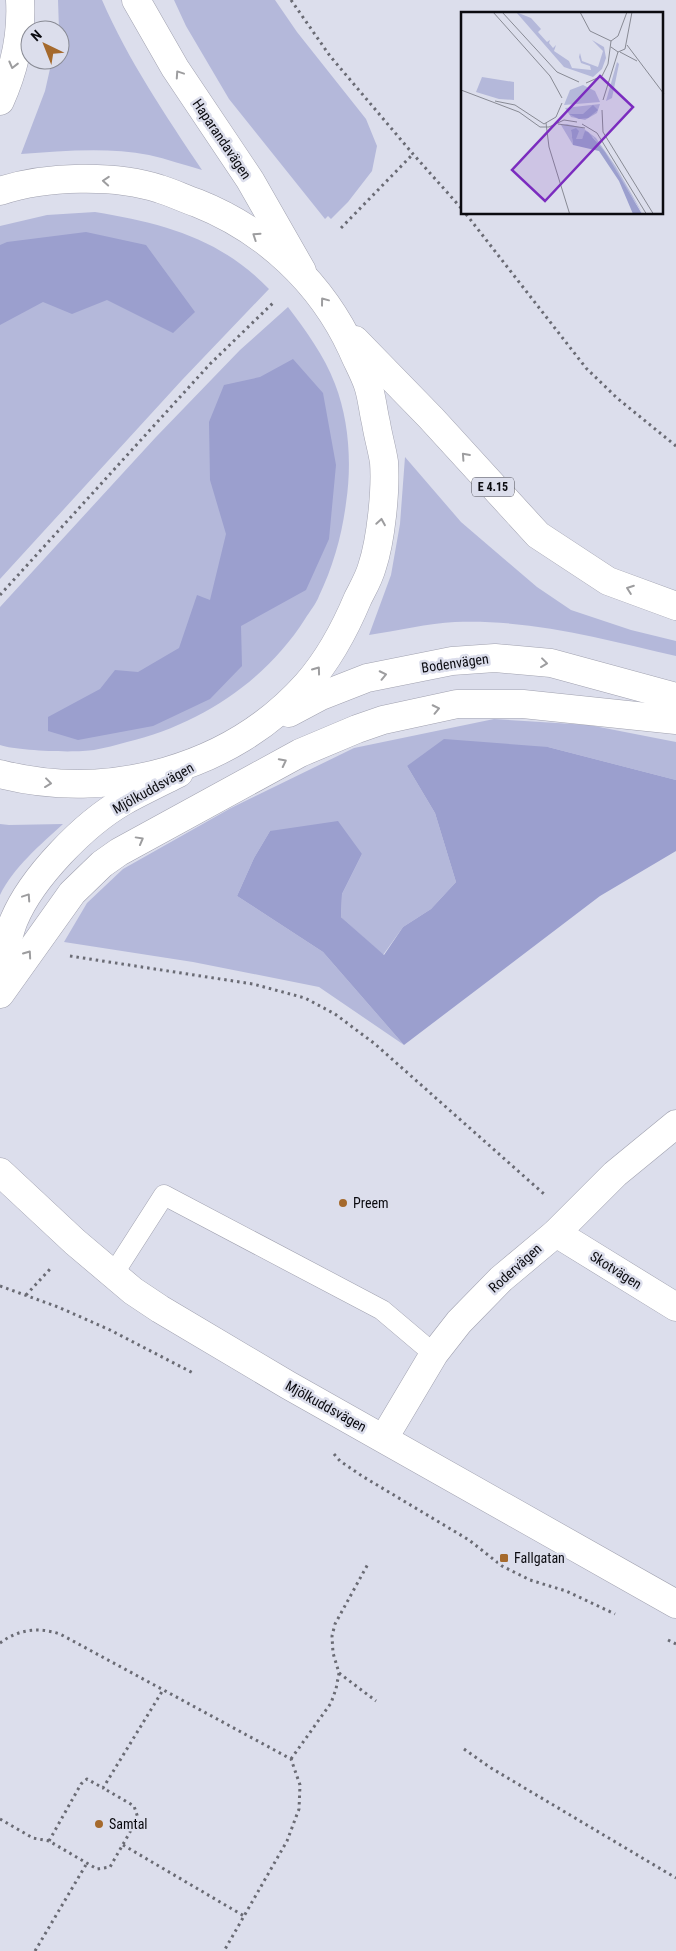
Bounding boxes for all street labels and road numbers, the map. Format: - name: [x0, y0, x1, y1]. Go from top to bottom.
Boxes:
- street label: Haparandavägen: [189, 96, 255, 182]
- road number: E 4.15: [472, 478, 514, 497]
- street label: Bodenvägen: [420, 650, 490, 676]
- street label: Mjölkuddsvägen: [110, 759, 196, 817]
- street label: Rodervägen: [485, 1240, 545, 1296]
- street label: Skotvägen: [587, 1248, 645, 1292]
- street label: Mjölkuddsvägen: [283, 1377, 369, 1435]

